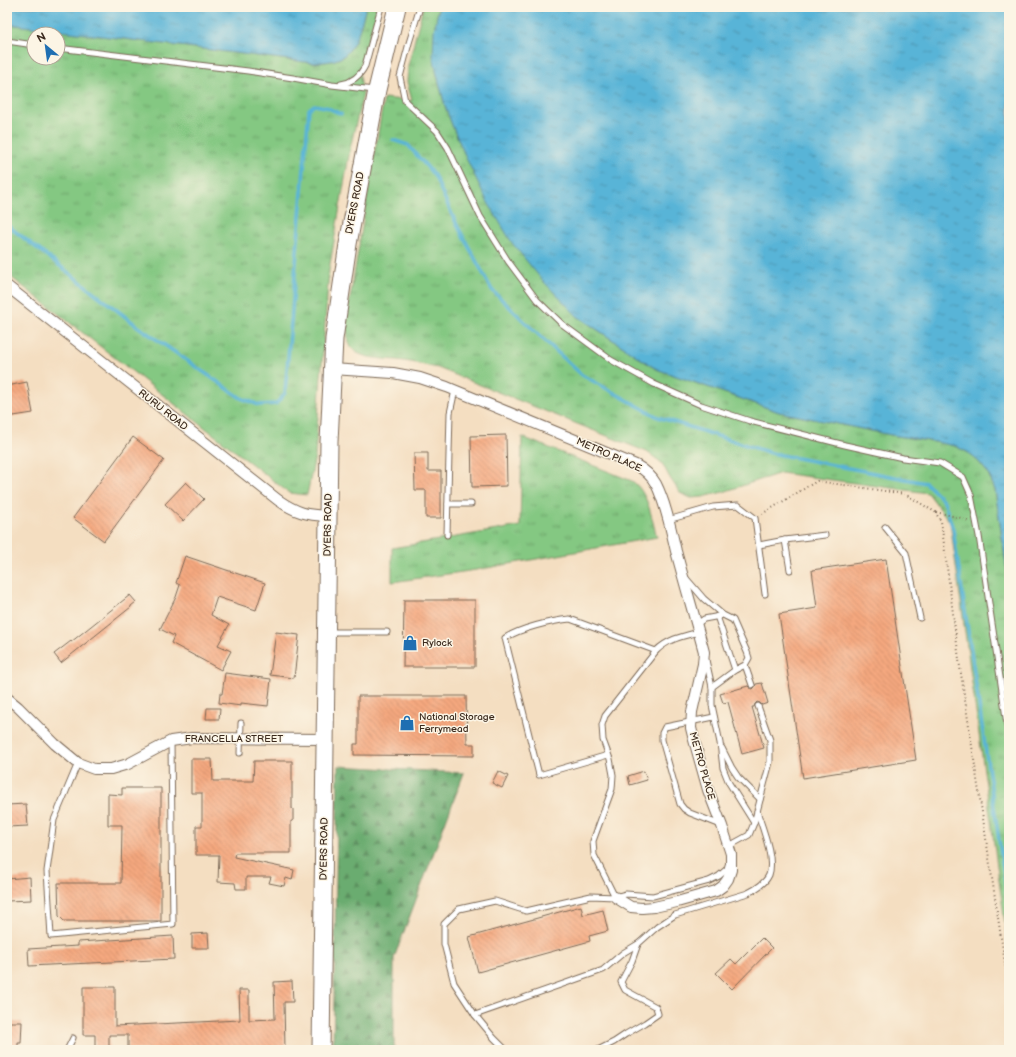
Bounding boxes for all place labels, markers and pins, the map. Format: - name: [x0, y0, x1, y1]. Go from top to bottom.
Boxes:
- shop icon: Rylock: [401, 634, 419, 652]
- place label: Rylock: [422, 637, 452, 649]
- place label: National Storage Ferrymead: [419, 711, 495, 735]
- shop icon: National Storage Ferrymead: [398, 714, 416, 732]

